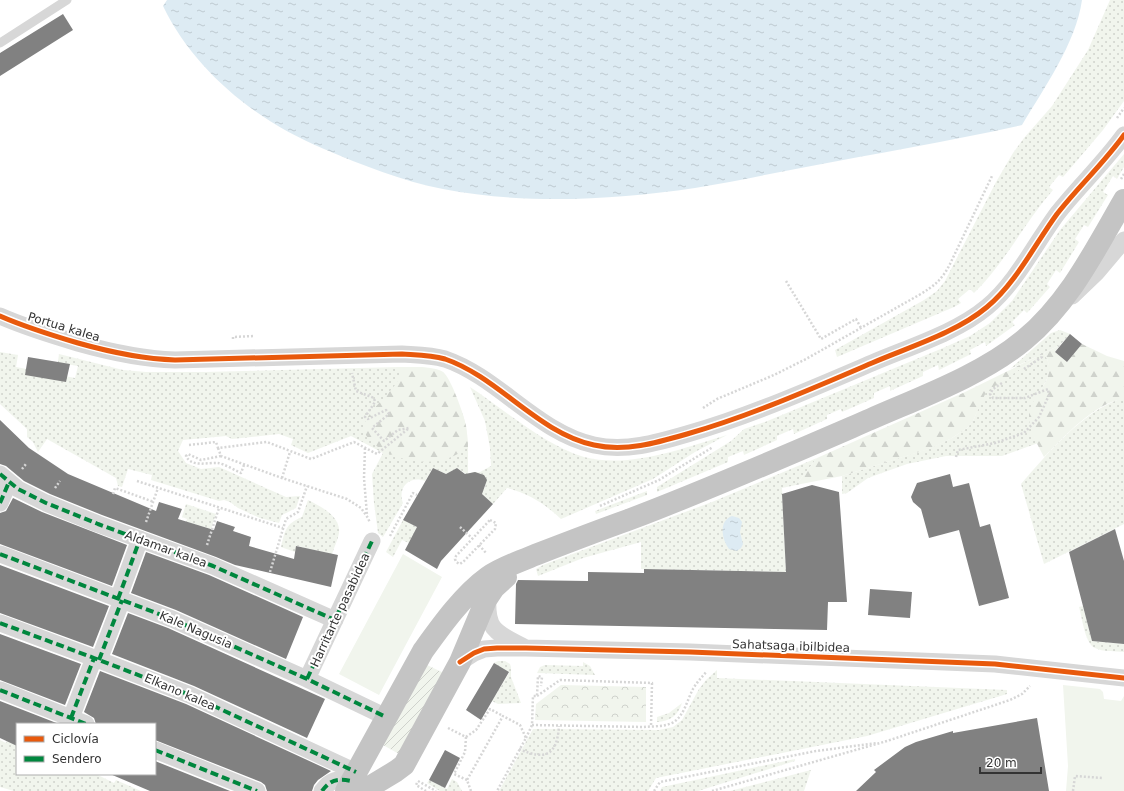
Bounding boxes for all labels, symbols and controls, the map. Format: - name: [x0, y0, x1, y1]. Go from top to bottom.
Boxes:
- street label: Portua kalea: [26, 309, 102, 345]
- street label: Aldamar kalea: [123, 528, 209, 570]
- street label: Harritarte pasabidea: [307, 551, 373, 669]
- street label: Kale Nagusia: [157, 608, 235, 652]
- street label: Sahatsaga ibilbidea: [732, 637, 850, 655]
- street label: Elkano kalea: [142, 671, 218, 713]
- legend: [16, 723, 156, 775]
- text: Ciclovía: [52, 732, 99, 746]
- scale bar: [980, 749, 1041, 775]
- text: Sendero: [52, 752, 102, 766]
- text: 20 m: [986, 756, 1017, 770]

